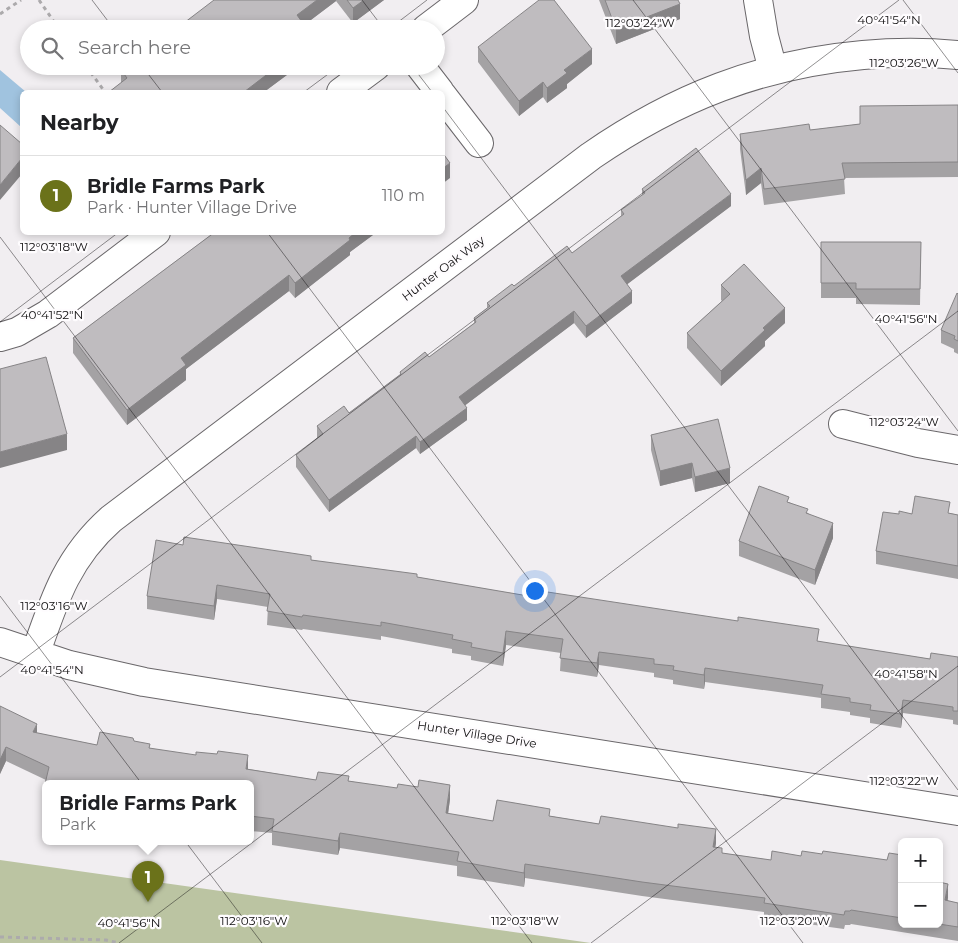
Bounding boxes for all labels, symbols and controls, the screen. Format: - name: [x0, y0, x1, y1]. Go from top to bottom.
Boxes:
- text: 40°41'54"N: [857, 12, 921, 27]
- text: 112°03'24"W: [605, 15, 675, 30]
- search box: [20, 20, 445, 75]
- icon: search: [38, 34, 66, 62]
- text: Search here: [78, 36, 191, 59]
- text: 112°03'26"W: [869, 55, 939, 70]
- text: Nearby: [40, 110, 119, 135]
- text: Bridle Farms Park: [87, 175, 265, 198]
- text: 1: [53, 186, 59, 205]
- text: 110 m: [382, 186, 425, 205]
- text: Park · Hunter Village Drive: [87, 198, 297, 217]
- street label: Hunter Oak Way: [399, 232, 488, 304]
- text: 112°03'18"W: [20, 239, 88, 254]
- text: 40°41'52"N: [21, 307, 83, 322]
- text: 40°41'56"N: [874, 311, 938, 326]
- text: 112°03'24"W: [869, 414, 939, 429]
- your location: [522, 578, 548, 604]
- text: 112°03'16"W: [20, 598, 88, 613]
- text: 40°41'54"N: [20, 662, 84, 677]
- text: 40°41'58"N: [874, 666, 938, 681]
- street label: Hunter Village Drive: [416, 717, 538, 751]
- text: 112°03'22"W: [869, 773, 939, 788]
- popup: [42, 780, 254, 845]
- text: Bridle Farms Park: [59, 792, 237, 815]
- text: Park: [59, 815, 96, 834]
- map controls: [898, 838, 943, 928]
- button: +: [898, 838, 943, 883]
- pin: 1: [132, 861, 164, 902]
- button: −: [898, 883, 943, 928]
- text: 112°03'16"W: [220, 913, 288, 928]
- text: 112°03'18"W: [491, 913, 559, 928]
- text: 112°03'20"W: [760, 913, 830, 928]
- text: 40°41'56"N: [97, 915, 161, 930]

